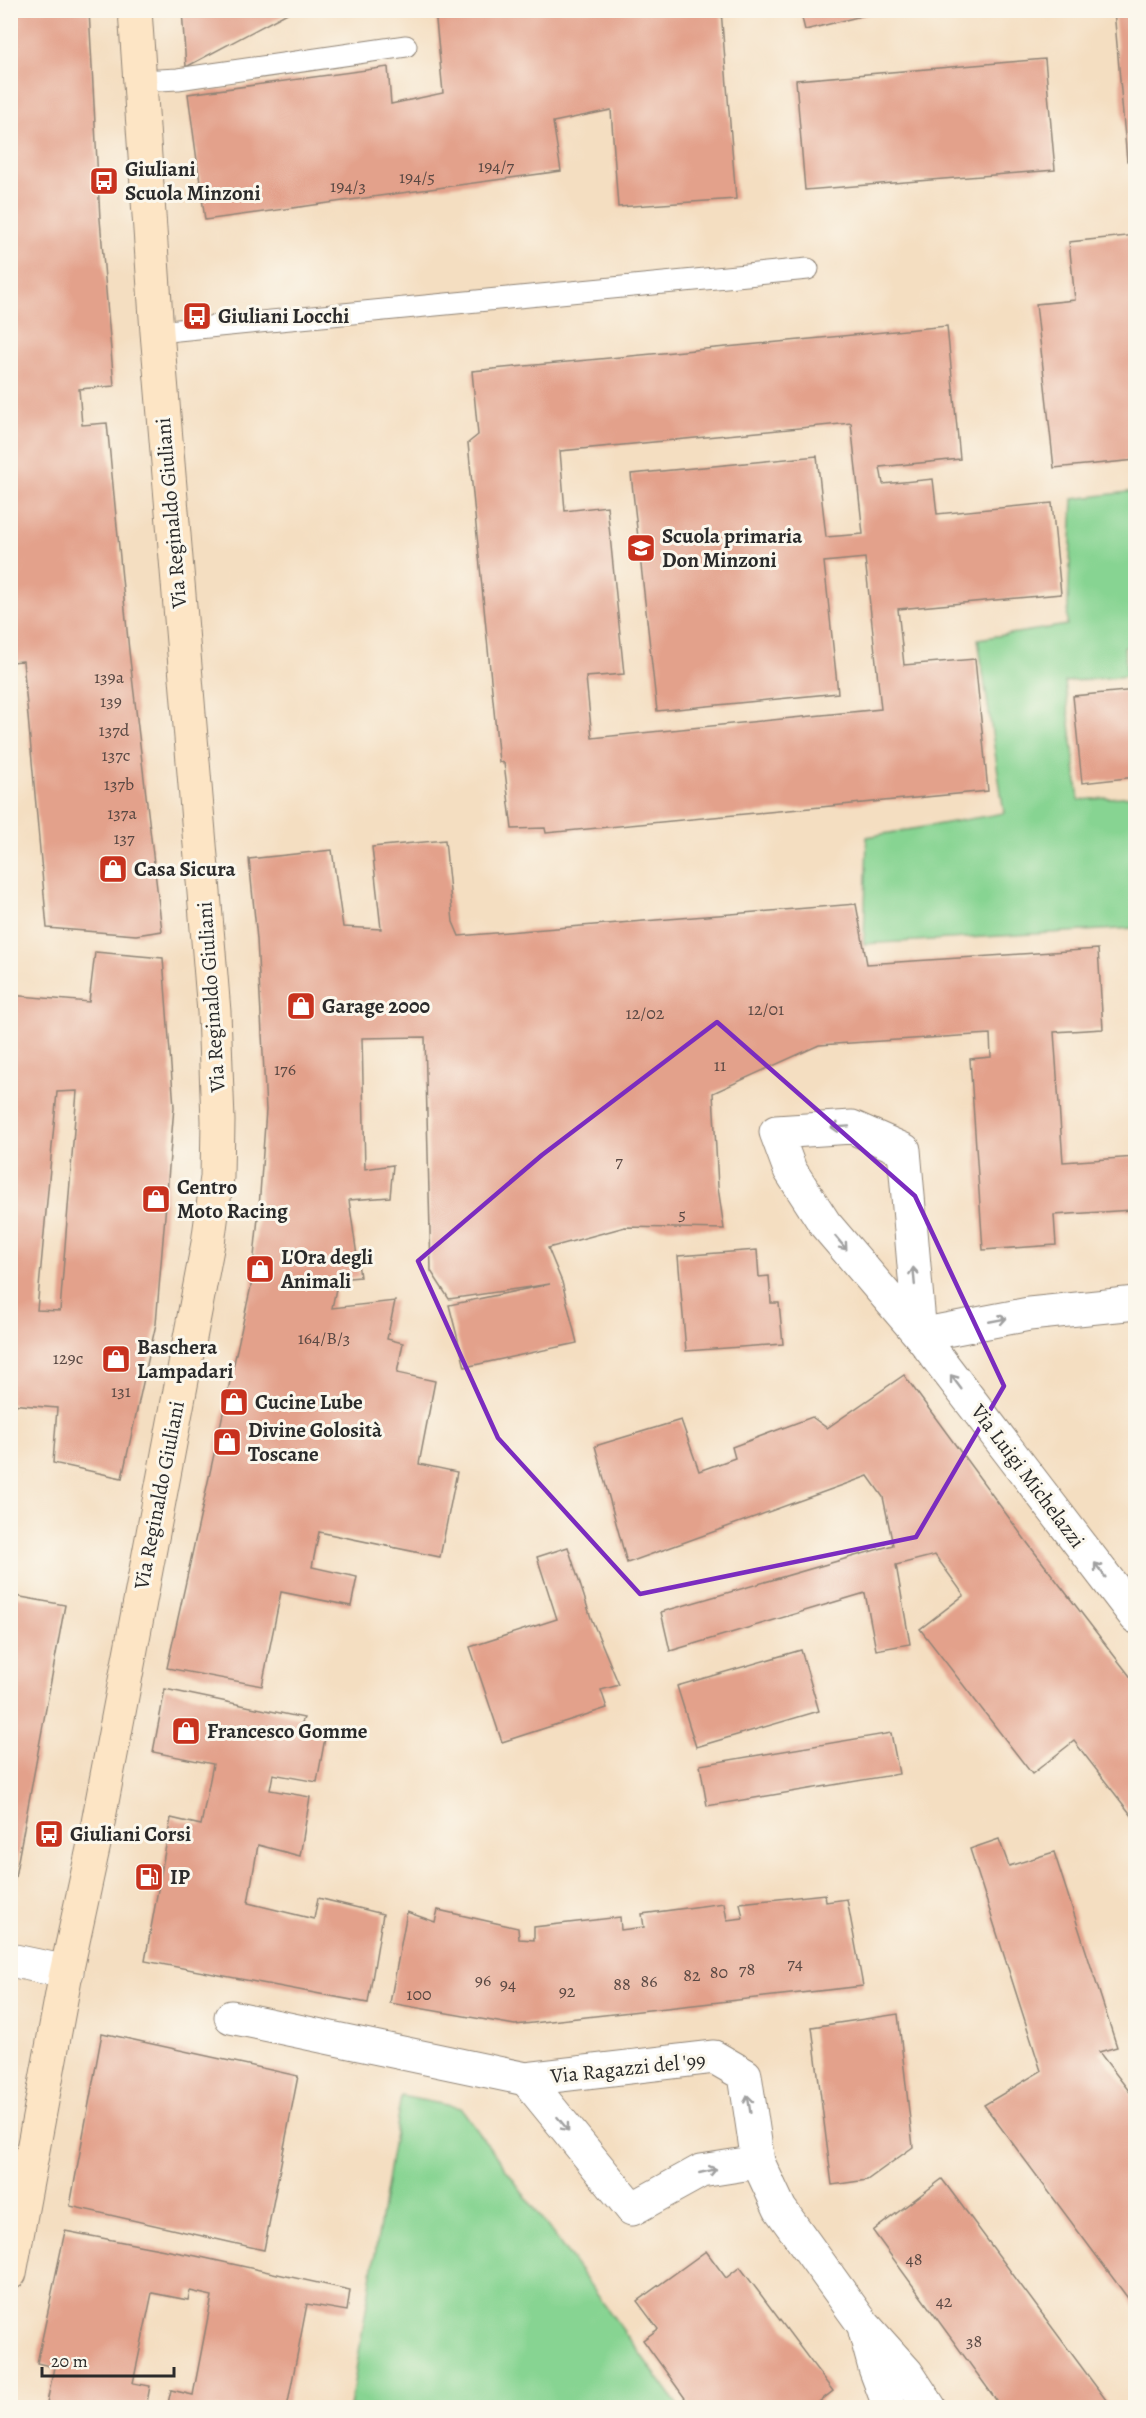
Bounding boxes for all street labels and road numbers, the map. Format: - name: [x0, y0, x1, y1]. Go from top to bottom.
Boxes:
- street label: Via Reginaldo Giuliani: [149, 417, 193, 610]
- street label: Via Reginaldo Giuliani: [190, 901, 232, 1094]
- street label: Via Luigi Michelazzi: [964, 1397, 1091, 1554]
- street label: Via Reginaldo Giuliani: [127, 1398, 191, 1592]
- street label: Via Ragazzi del '99: [548, 2046, 707, 2090]

